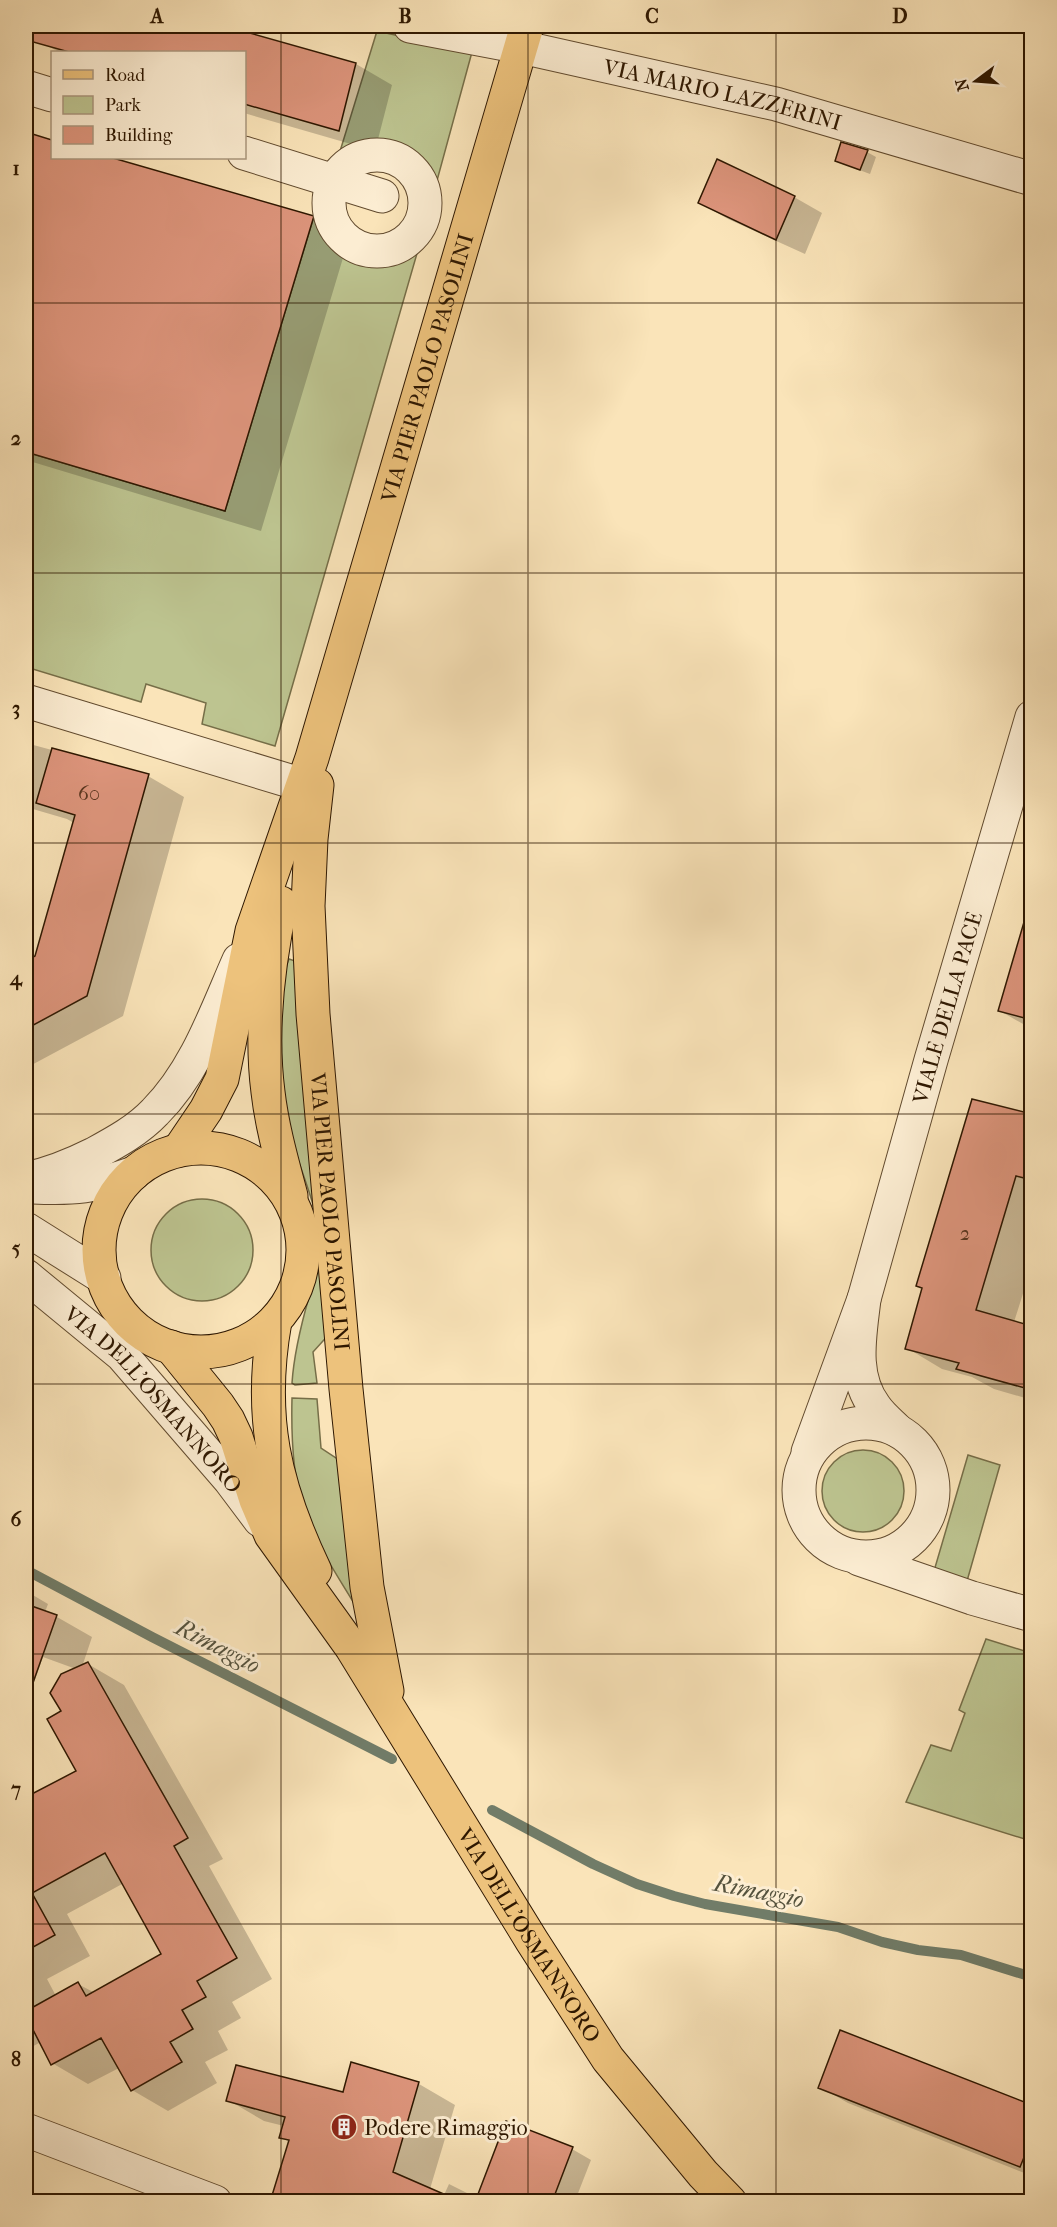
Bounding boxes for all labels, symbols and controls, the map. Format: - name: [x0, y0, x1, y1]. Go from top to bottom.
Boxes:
- text: A: [149, 5, 165, 28]
- text: B: [398, 5, 412, 28]
- text: C: [645, 5, 659, 28]
- text: D: [892, 5, 908, 28]
- legend: [51, 51, 246, 159]
- north arrow: [946, 51, 1006, 111]
- street label: VIA MARIO LAZZERINI: [600, 54, 845, 137]
- text: Road: [105, 65, 145, 86]
- text: N: [951, 76, 973, 93]
- text: Park: [105, 95, 142, 116]
- text: Building: [105, 125, 173, 146]
- text: 1: [12, 157, 20, 180]
- street label: VIA PIER PAOLO PASOLINI: [376, 230, 479, 506]
- text: 2: [11, 427, 21, 450]
- text: 3: [12, 697, 20, 720]
- house number: 60: [78, 782, 100, 805]
- street label: VIALE DELLA PACE: [907, 909, 988, 1108]
- text: 4: [9, 967, 23, 991]
- street label: VIA PIER PAOLO PASOLINI: [304, 1071, 355, 1352]
- house number: 2: [960, 1222, 970, 1245]
- text: 5: [12, 1237, 21, 1260]
- street label: VIA DELL'OSMANNORO: [58, 1300, 247, 1498]
- text: 6: [11, 1508, 23, 1531]
- water label: Rimaggio: [169, 1612, 265, 1679]
- text: 7: [10, 1778, 21, 1801]
- street label: VIA DELL'OSMANNORO: [451, 1823, 606, 2047]
- water label: Rimaggio: [710, 1868, 806, 1913]
- text: 8: [11, 2048, 21, 2071]
- building icon: Podere Rimaggio: [329, 2112, 359, 2142]
- place label: Podere Rimaggio: [364, 2115, 528, 2141]

